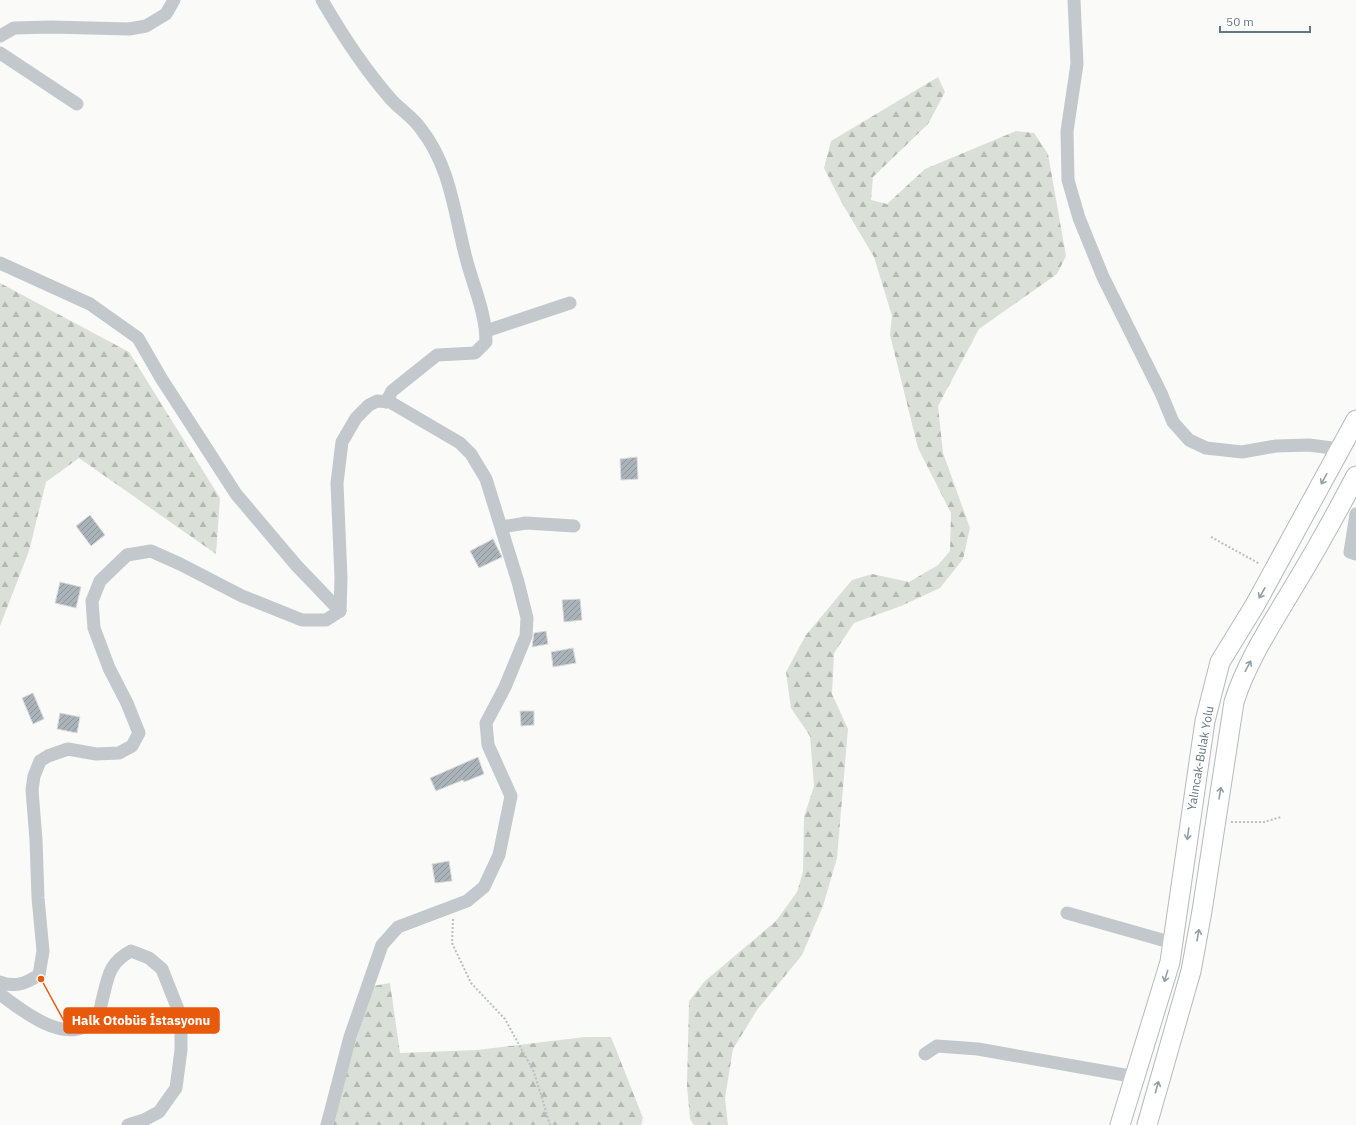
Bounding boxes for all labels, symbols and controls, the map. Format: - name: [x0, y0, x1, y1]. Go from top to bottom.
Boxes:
- scale bar: [1220, 8, 1310, 34]
- text: 50 m: [1226, 14, 1254, 29]
- one-way arrow: [1320, 472, 1328, 484]
- one-way arrow: [1258, 586, 1265, 598]
- one-way arrow: [1244, 661, 1252, 673]
- street label: Yalıncak-Bulak Yolu: [1183, 705, 1217, 811]
- one-way arrow: [1216, 786, 1224, 799]
- one-way arrow: [1184, 827, 1192, 840]
- one-way arrow: [1194, 929, 1202, 942]
- one-way arrow: [1162, 969, 1169, 982]
- callout: Halk Otobüs İstasyonu: [64, 1008, 219, 1033]
- text: Halk Otobüs İstasyonu: [72, 1012, 210, 1029]
- one-way arrow: [1154, 1081, 1161, 1094]

